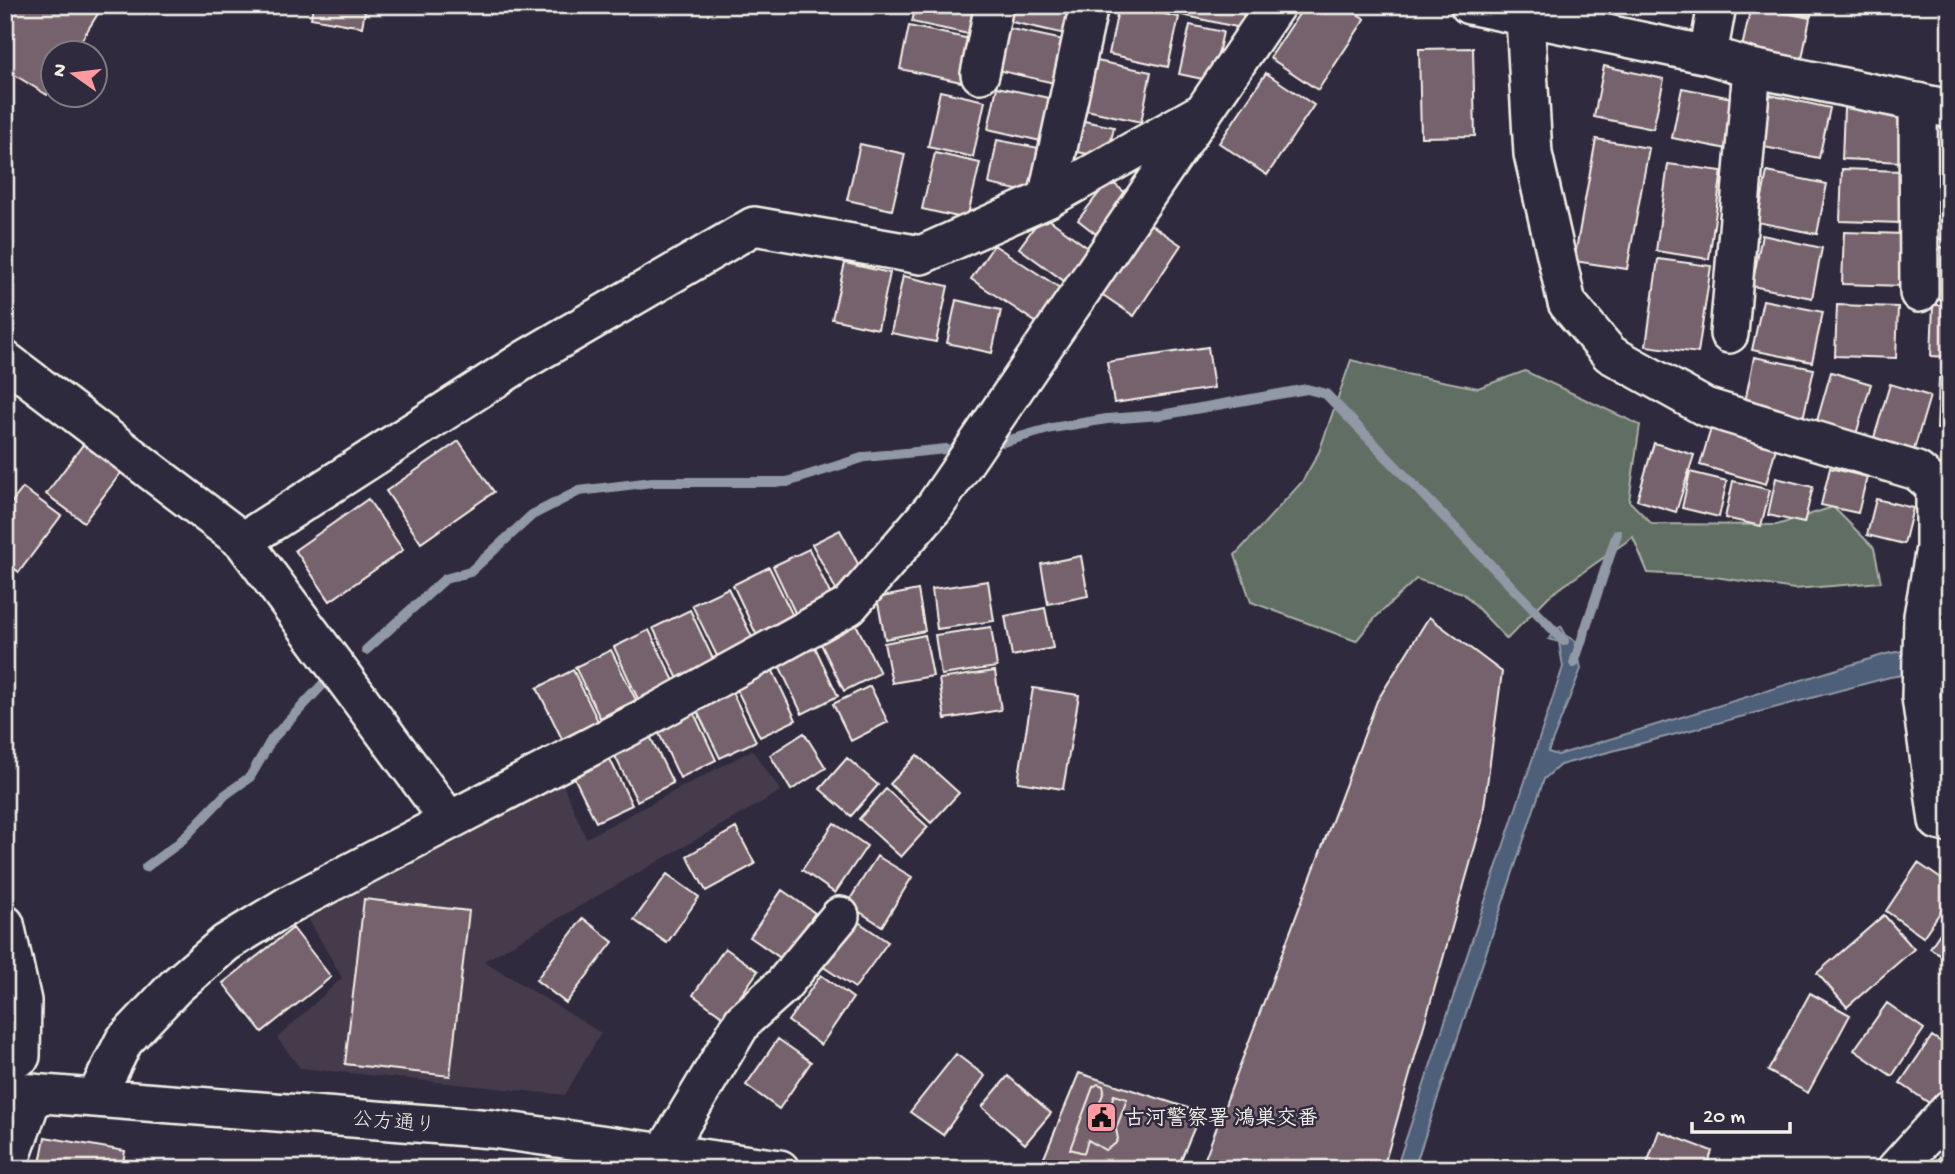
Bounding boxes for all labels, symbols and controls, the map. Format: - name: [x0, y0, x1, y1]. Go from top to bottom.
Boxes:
- north arrow: [38, 38, 108, 108]
- text: N: [48, 62, 74, 80]
- scale bar: [1692, 1090, 1790, 1134]
- public building icon: 古河警察署 鴻巣交番: [1084, 1100, 1118, 1134]
- place label: 古河警察署 鴻巣交番: [1124, 1106, 1318, 1133]
- text: 20 m: [1703, 1106, 1745, 1131]
- street label: 公方通り: [351, 1107, 437, 1141]

